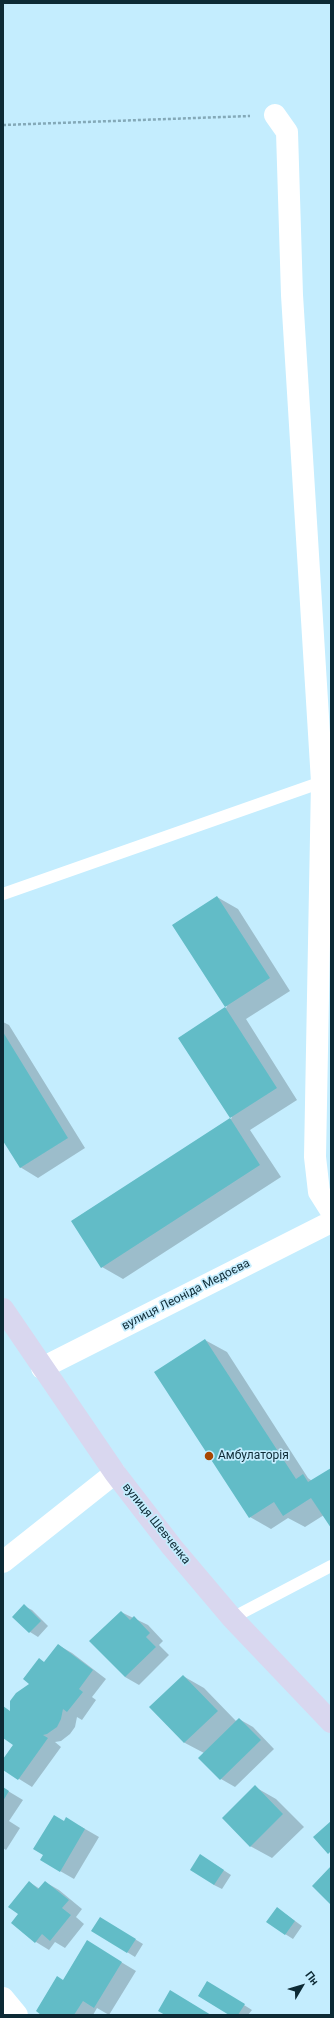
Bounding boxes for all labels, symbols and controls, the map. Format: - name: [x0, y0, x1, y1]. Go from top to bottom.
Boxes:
- street label: вулиця Леоніда Медоєва: [120, 1256, 252, 1334]
- place label: Амбулаторія: [218, 1449, 289, 1463]
- marker: Амбулаторія: [203, 1450, 215, 1462]
- street label: вулиця Шевченка: [119, 1481, 193, 1567]
- north arrow: [282, 1966, 322, 2006]
- text: Пн: [302, 1969, 321, 1988]

